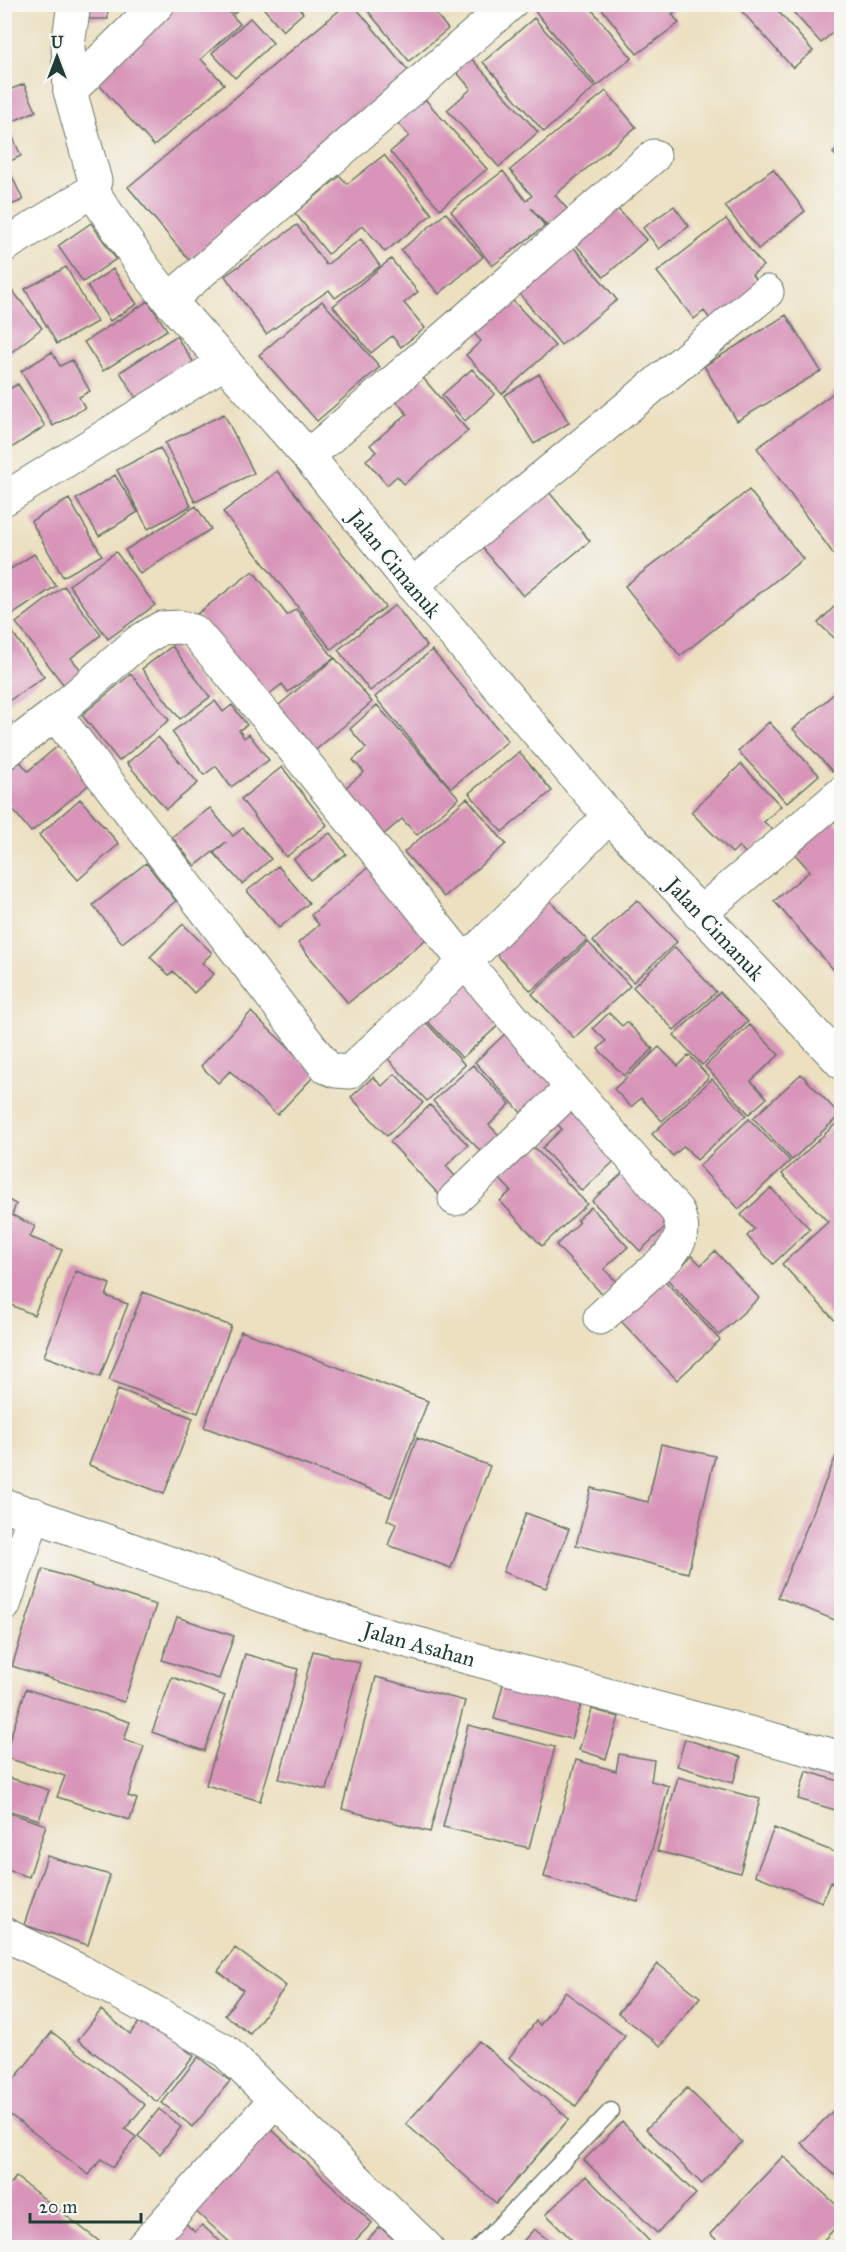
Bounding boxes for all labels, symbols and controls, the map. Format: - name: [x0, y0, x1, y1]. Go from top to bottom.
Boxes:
- north arrow: [27, 27, 87, 87]
- text: U: [51, 33, 64, 52]
- street label: Jalan Cimanuk: [341, 502, 447, 624]
- street label: Jalan Cimanuk: [658, 870, 771, 987]
- street label: Jalan Asahan: [358, 1615, 478, 1673]
- scale bar: [30, 2186, 141, 2224]
- text: 20 m: [39, 2196, 77, 2218]

